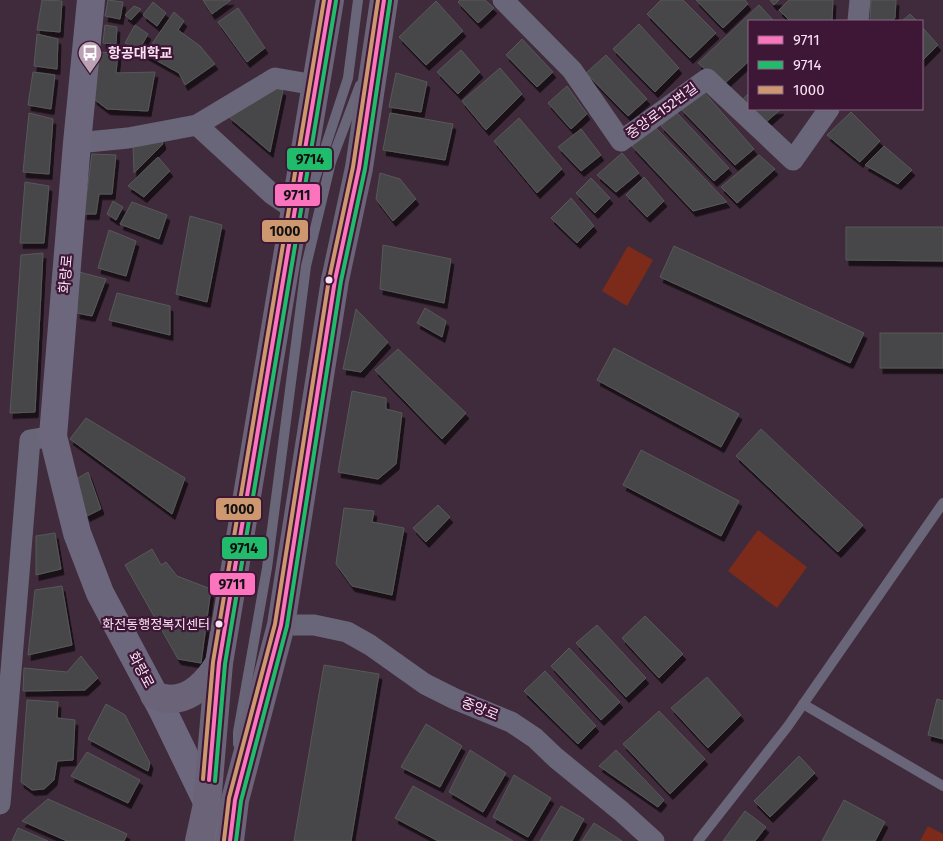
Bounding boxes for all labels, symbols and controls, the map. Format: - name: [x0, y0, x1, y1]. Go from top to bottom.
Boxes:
- legend: [748, 20, 923, 110]
- text: 9711: [793, 31, 820, 49]
- bus stop icon: 항공대학교: [77, 40, 103, 74]
- place label: 항공대학교: [108, 45, 173, 62]
- text: 9714: [793, 56, 822, 74]
- street label: 중앙로152번길: [623, 79, 701, 143]
- text: 1000: [793, 81, 825, 99]
- line badge: 9714: [286, 147, 333, 171]
- text: 9714: [296, 151, 324, 168]
- line badge: 9711: [274, 183, 321, 207]
- text: 9711: [284, 187, 310, 204]
- line badge: 1000: [261, 219, 309, 243]
- text: 1000: [269, 223, 301, 240]
- street label: 화랑로: [56, 254, 76, 294]
- unlabelled marker: [324, 275, 334, 285]
- line badge: 1000: [215, 497, 262, 521]
- text: 1000: [223, 501, 255, 518]
- line badge: 9714: [221, 536, 268, 560]
- text: 9714: [230, 540, 258, 557]
- line badge: 9711: [209, 572, 256, 596]
- text: 9711: [219, 576, 245, 593]
- place label: 화전동행정복지센터: [102, 617, 210, 632]
- marker: 화전동행정복지센터: [214, 619, 224, 629]
- street label: 화랑로: [124, 649, 158, 691]
- street label: 중앙로: [459, 694, 501, 724]

